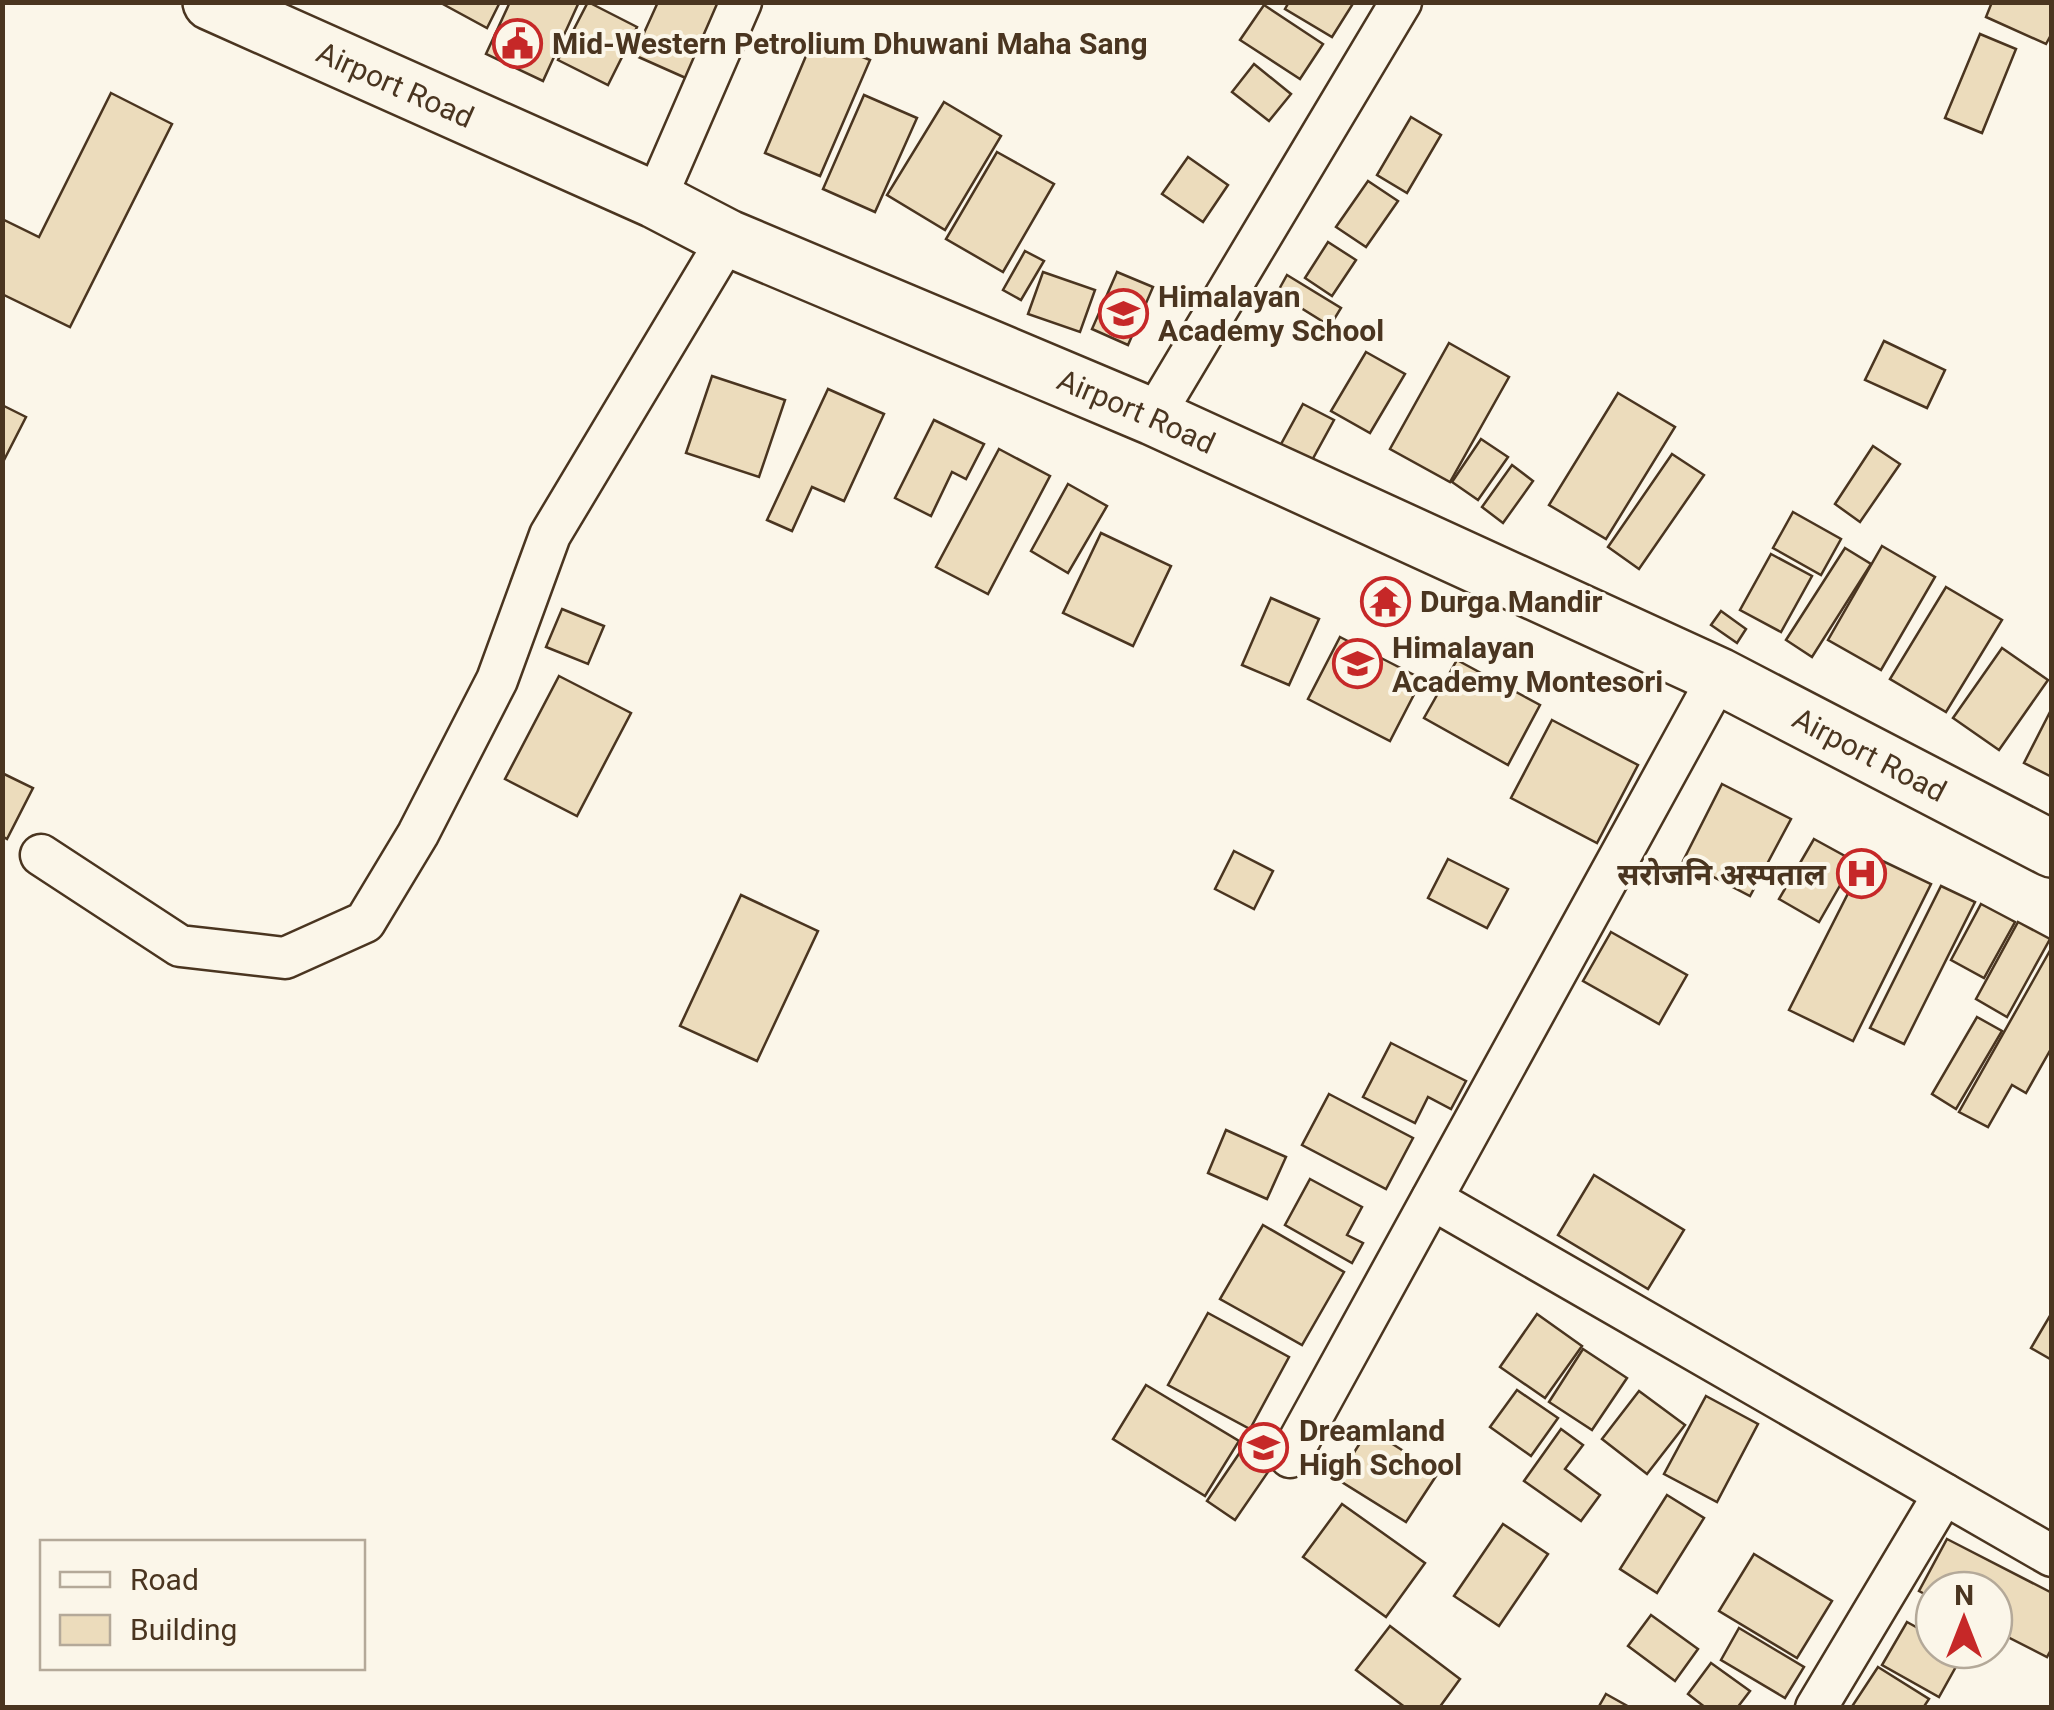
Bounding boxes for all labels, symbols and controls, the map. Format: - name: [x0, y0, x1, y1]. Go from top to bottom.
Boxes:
- public building icon: Mid-Western Petrolium Dhuwani Maha Sang: [491, 17, 543, 69]
- place label: Mid-Western Petrolium Dhuwani Maha Sang: [552, 26, 1148, 61]
- street label: Airport Road: [312, 34, 479, 134]
- place label: Himalayan Academy School: [1158, 279, 1384, 348]
- school or university icon: Himalayan Academy School: [1097, 287, 1149, 339]
- street label: Airport Road: [1053, 361, 1221, 461]
- temple icon: Durga Mandir: [1359, 575, 1411, 627]
- place label: Durga Mandir: [1420, 584, 1603, 619]
- place label: Himalayan Academy Montesori: [1392, 630, 1663, 699]
- school or university icon: Himalayan Academy Montesori: [1331, 638, 1383, 690]
- street label: Airport Road: [1787, 700, 1952, 809]
- hospital icon: सराेजनि अस्पताल: [1835, 848, 1887, 900]
- place label: सराेजनि अस्पताल: [1617, 857, 1827, 892]
- place label: Dreamland High School: [1299, 1413, 1462, 1482]
- school or university icon: Dreamland High School: [1238, 1421, 1290, 1473]
- legend: [40, 1540, 365, 1670]
- text: Road: [130, 1562, 199, 1597]
- north arrow: [1914, 1570, 2014, 1670]
- text: N: [1954, 1579, 1974, 1612]
- text: Building: [130, 1612, 237, 1647]

